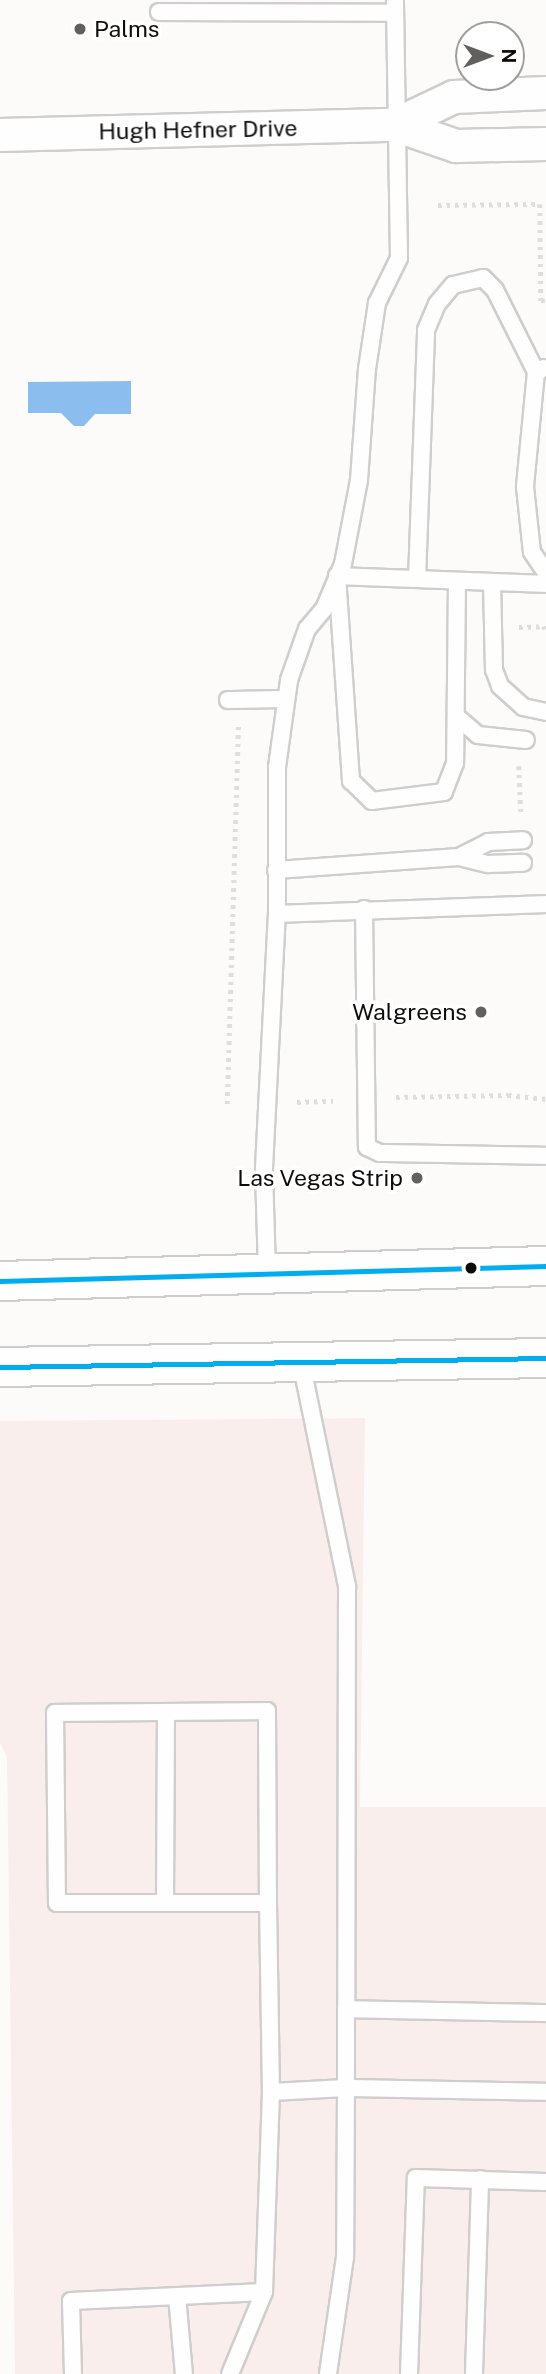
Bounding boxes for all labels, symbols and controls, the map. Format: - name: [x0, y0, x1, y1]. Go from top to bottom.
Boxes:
- place label: Palms: [94, 15, 159, 43]
- marker: Palms: [72, 21, 88, 37]
- north arrow: [455, 21, 525, 91]
- text: N: [498, 49, 520, 63]
- street label: Hugh Hefner Drive: [98, 114, 298, 146]
- place label: Walgreens: [352, 998, 467, 1026]
- marker: Walgreens: [473, 1004, 489, 1020]
- place label: Las Vegas Strip: [237, 1164, 403, 1192]
- marker: Las Vegas Strip: [409, 1170, 425, 1186]
- unlabelled marker: [464, 1261, 478, 1275]

